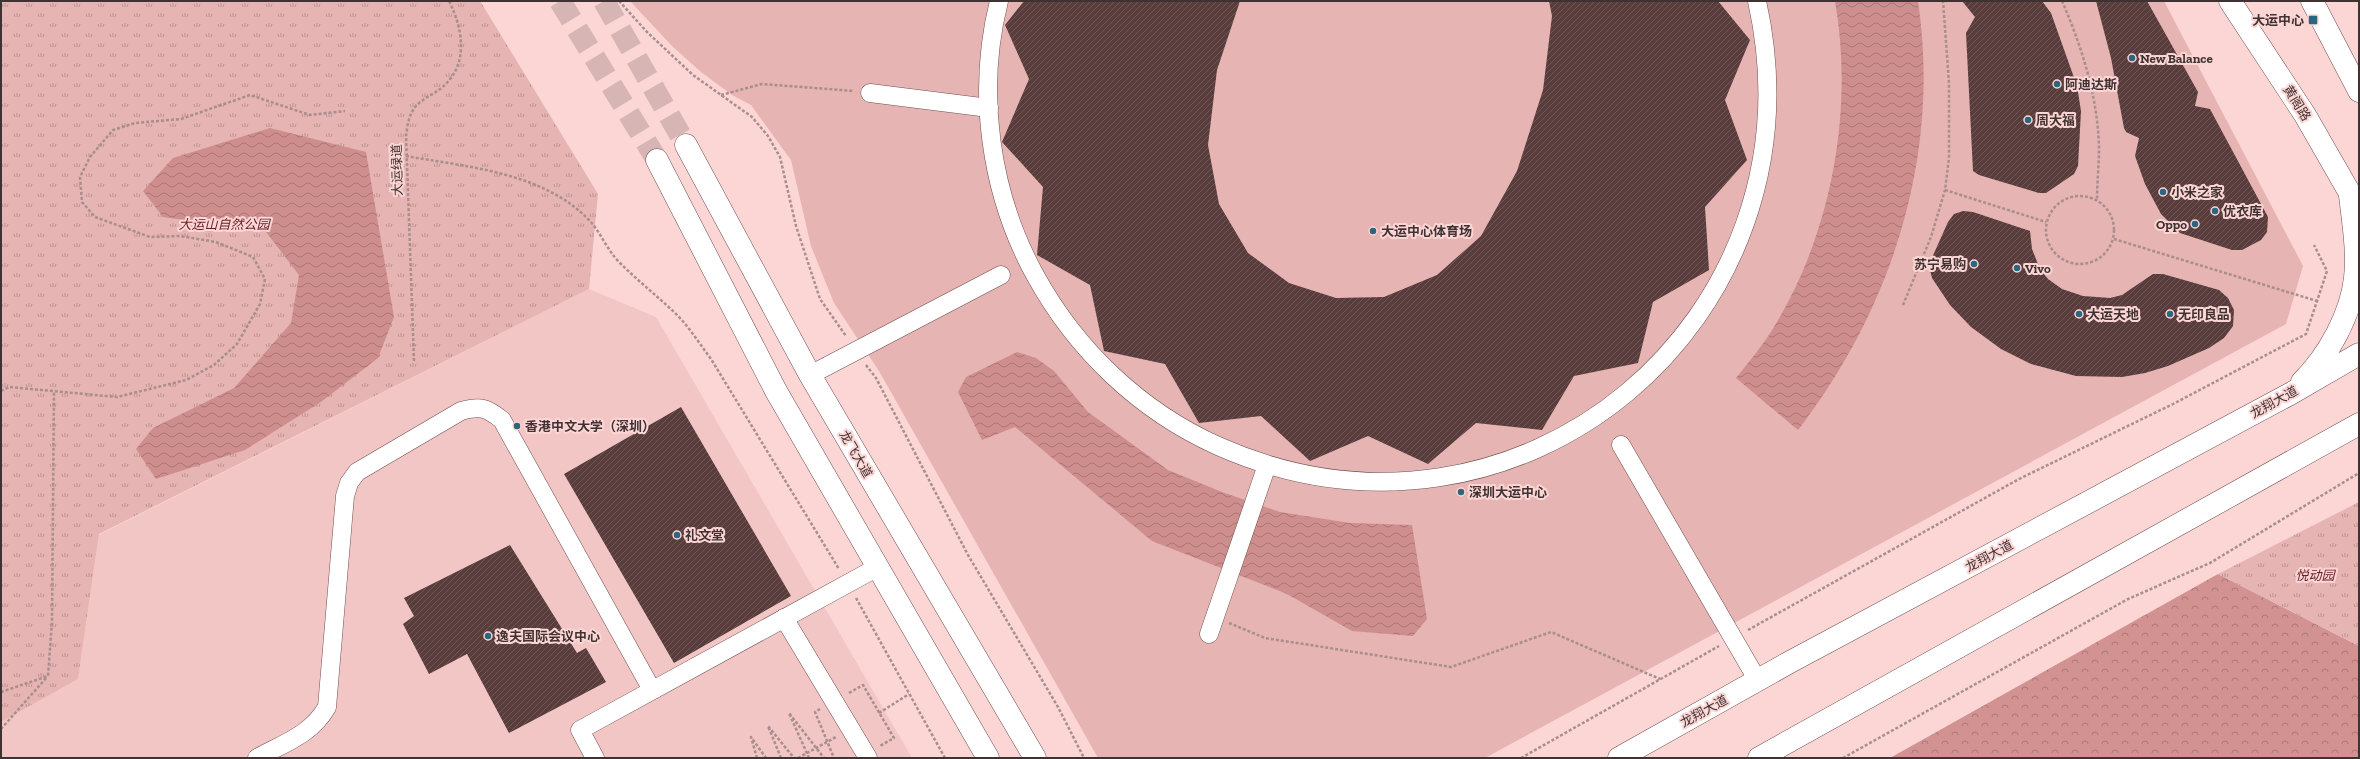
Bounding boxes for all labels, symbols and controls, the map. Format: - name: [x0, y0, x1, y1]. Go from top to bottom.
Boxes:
- place label: 大运中心: [2252, 13, 2304, 28]
- marker: 大运中心: [2307, 14, 2319, 26]
- place label: New Balance: [2140, 51, 2213, 66]
- marker: New Balance: [2127, 53, 2137, 63]
- place label: 阿迪达斯: [2065, 77, 2117, 92]
- marker: 阿迪达斯: [2052, 79, 2062, 89]
- street label: 黄阁路: [2280, 82, 2314, 124]
- place label: 周大福: [2036, 113, 2075, 128]
- marker: 周大福: [2023, 115, 2033, 125]
- street label: 大运绿道: [389, 144, 405, 196]
- place label: 小米之家: [2171, 185, 2223, 200]
- marker: 小米之家: [2158, 187, 2168, 197]
- place label: 优衣库: [2223, 204, 2262, 219]
- marker: 优衣库: [2210, 206, 2220, 216]
- park label: 大运山自然公园: [178, 217, 271, 232]
- place label: Oppo: [2156, 217, 2187, 232]
- marker: Oppo: [2190, 219, 2200, 229]
- place label: 大运中心体育场: [1381, 224, 1472, 239]
- marker: 大运中心体育场: [1368, 226, 1378, 236]
- place label: 苏宁易购: [1914, 257, 1966, 272]
- marker: 苏宁易购: [1969, 259, 1979, 269]
- place label: Vivo: [2025, 261, 2051, 276]
- marker: Vivo: [2012, 263, 2022, 273]
- place label: 大运天地: [2087, 307, 2139, 322]
- place label: 无印良品: [2178, 307, 2230, 322]
- marker: 大运天地: [2074, 309, 2084, 319]
- marker: 无印良品: [2165, 309, 2175, 319]
- street label: 龙翔大道: [2248, 383, 2300, 421]
- place label: 香港中文大学（深圳）: [525, 419, 655, 434]
- marker: 香港中文大学（深圳）: [512, 421, 522, 431]
- street label: 龙飞大道: [837, 428, 875, 480]
- place label: 深圳大运中心: [1469, 485, 1547, 500]
- marker: 深圳大运中心: [1456, 487, 1466, 497]
- place label: 礼文堂: [685, 528, 724, 543]
- marker: 礼文堂: [672, 530, 682, 540]
- street label: 龙翔大道: [1963, 537, 2015, 575]
- park label: 悦动园: [2295, 568, 2336, 583]
- place label: 逸夫国际会议中心: [496, 629, 600, 644]
- marker: 逸夫国际会议中心: [483, 631, 493, 641]
- street label: 龙翔大道: [1678, 692, 1730, 730]

